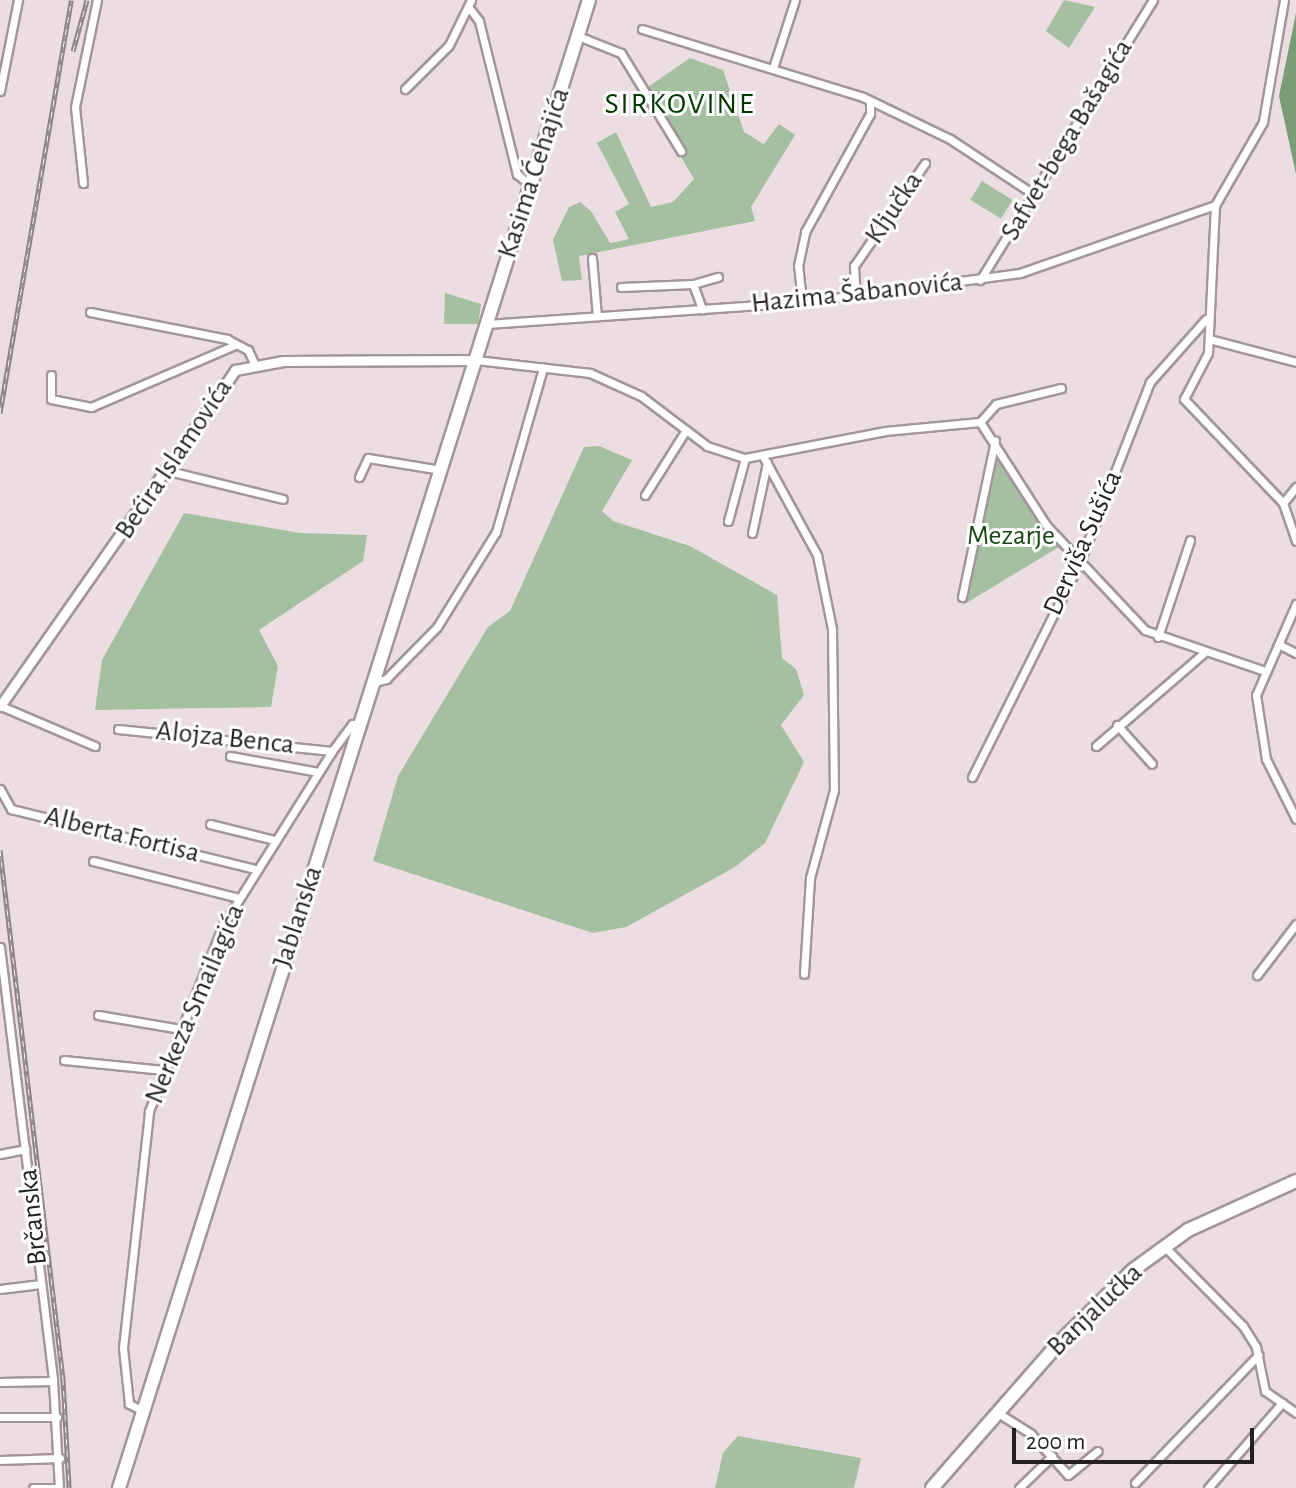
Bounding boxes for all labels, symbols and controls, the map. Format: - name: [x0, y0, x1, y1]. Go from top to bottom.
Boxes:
- street label: Safvet-bega Bašagića: [994, 33, 1140, 247]
- street label: Kasima Ćehajića: [491, 84, 577, 262]
- district label: SIRKOVINE: [604, 86, 756, 122]
- street label: Ključka: [858, 166, 930, 250]
- street label: Hazima Šabanovića: [750, 265, 964, 321]
- street label: Bećira Islamovića: [108, 372, 240, 546]
- street label: Derviša Sušića: [1036, 465, 1130, 621]
- park label: Mezarje: [967, 519, 1055, 553]
- street label: Alojza Benca: [154, 714, 296, 762]
- street label: Alberta Fortisa: [41, 800, 203, 870]
- street label: Jablanska: [266, 862, 330, 972]
- street label: Nerkeza Smailagića: [138, 899, 252, 1109]
- street label: Brčanska: [11, 1167, 55, 1267]
- street label: Banjalučka: [1040, 1256, 1150, 1364]
- scale bar: [1016, 1412, 1258, 1462]
- text: 200 m: [1026, 1430, 1085, 1454]

